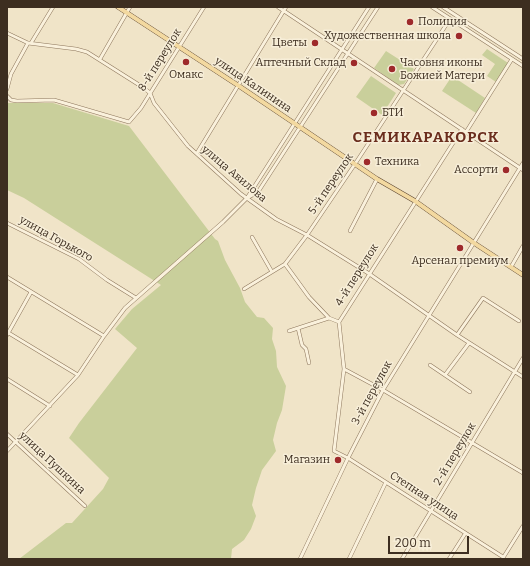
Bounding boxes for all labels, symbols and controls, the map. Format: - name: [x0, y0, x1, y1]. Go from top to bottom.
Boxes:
- place label: Полиция: [418, 15, 467, 29]
- marker: Полиция: [405, 17, 415, 27]
- street label: 8-й переулок: [135, 26, 185, 94]
- place label: Художественная школа: [324, 29, 451, 43]
- marker: Художественная школа: [454, 31, 464, 41]
- place label: Цветы: [272, 36, 307, 50]
- marker: Цветы: [310, 38, 320, 48]
- street label: улица Калинина: [212, 54, 294, 116]
- place label: Аптечный Склад: [256, 56, 346, 70]
- place label: Часовня иконы Божией Матери: [400, 56, 485, 82]
- marker: Омакс: [181, 57, 191, 67]
- marker: Аптечный Склад: [349, 58, 359, 68]
- marker: Часовня иконы Божией Матери: [387, 64, 397, 74]
- place label: Омакс: [169, 68, 203, 82]
- place label: БТИ: [382, 106, 403, 120]
- marker: БТИ: [369, 108, 379, 118]
- district label: СЕМИКАРАКОРСК: [353, 129, 499, 147]
- street label: улица Авилова: [199, 143, 269, 205]
- street label: 5-й переулок: [306, 151, 356, 217]
- place label: Техника: [375, 155, 419, 169]
- marker: Техника: [362, 157, 372, 167]
- place label: Ассорти: [454, 163, 498, 177]
- marker: Ассорти: [501, 165, 511, 175]
- street label: улица Горького: [17, 213, 95, 265]
- street label: 4-й переулок: [333, 241, 381, 309]
- marker: Арсенал премиум: [455, 243, 465, 253]
- place label: Арсенал премиум: [411, 254, 509, 268]
- street label: 3-й переулок: [349, 359, 395, 427]
- street label: 2-й переулок: [431, 420, 479, 488]
- street label: улица Пушкина: [16, 429, 88, 497]
- place label: Магазин: [284, 453, 330, 467]
- marker: Магазин: [333, 455, 343, 465]
- street label: Степная улица: [387, 469, 461, 523]
- scale bar: [390, 528, 471, 554]
- text: 200 m: [395, 536, 431, 550]

